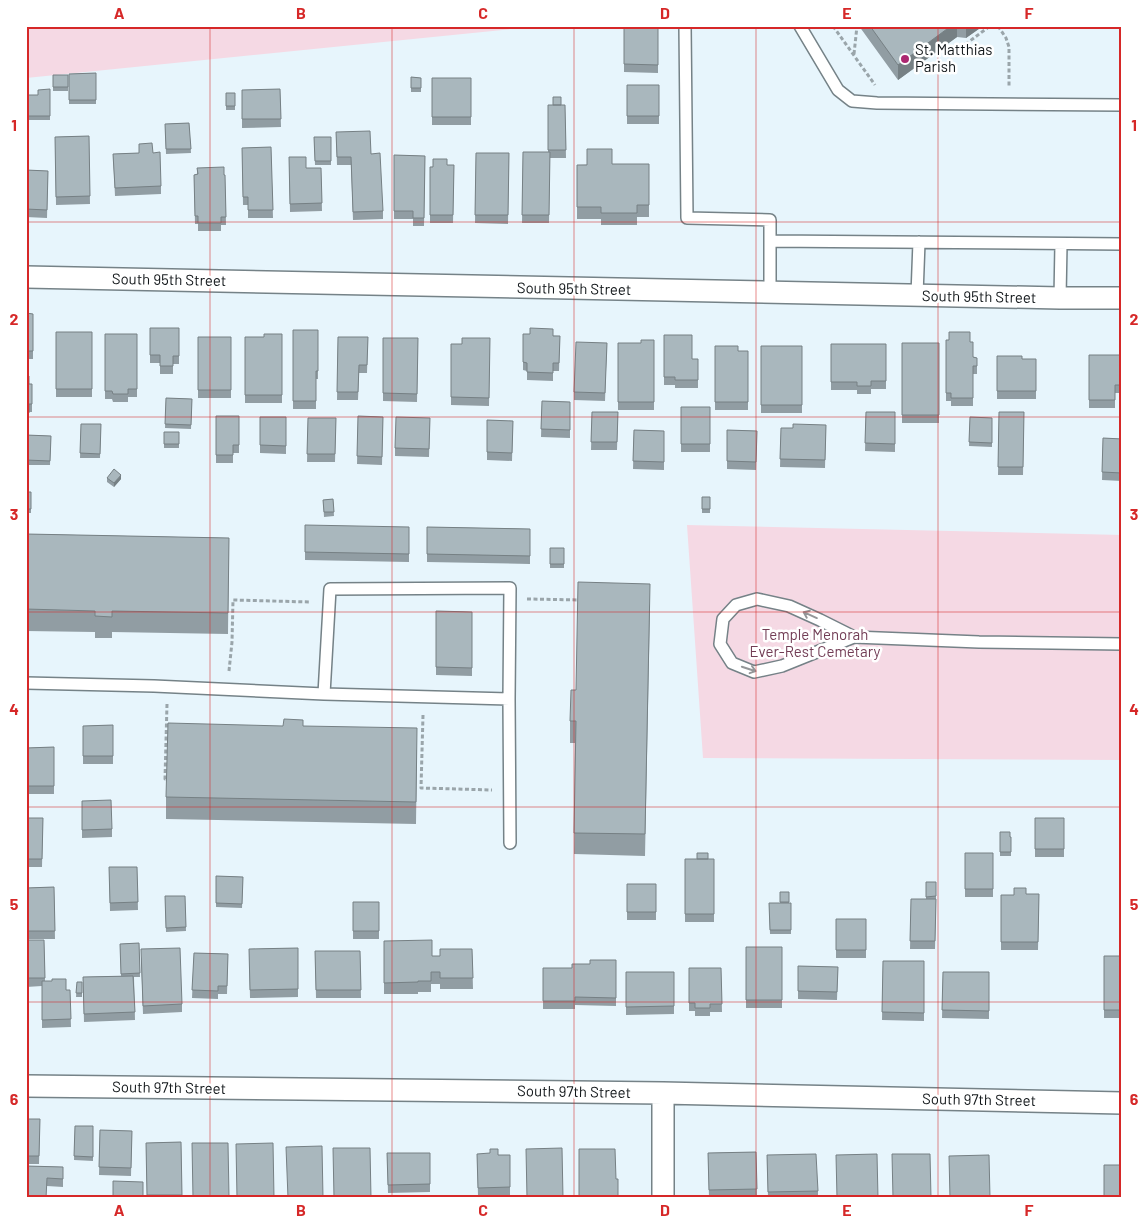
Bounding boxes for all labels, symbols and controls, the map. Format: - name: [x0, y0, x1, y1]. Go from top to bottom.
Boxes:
- text: A: [114, 3, 125, 22]
- text: B: [296, 3, 306, 22]
- text: C: [478, 3, 488, 22]
- text: D: [660, 3, 670, 22]
- text: E: [842, 3, 852, 22]
- text: F: [1025, 3, 1034, 22]
- place label: St. Matthias Parish: [915, 40, 992, 75]
- marker: St. Matthias Parish: [899, 53, 911, 65]
- text: 1: [11, 115, 17, 134]
- text: 1: [1131, 115, 1137, 134]
- street label: South 95th Street: [112, 269, 226, 289]
- street label: South 95th Street: [517, 278, 631, 298]
- street label: South 95th Street: [922, 286, 1036, 306]
- text: 2: [10, 309, 19, 328]
- text: 2: [1130, 309, 1139, 328]
- text: 3: [10, 504, 18, 523]
- text: 3: [1130, 504, 1138, 523]
- one-way arrow: [803, 610, 818, 620]
- park label: Temple Menorah Ever-Rest Cemetary: [749, 625, 881, 660]
- one-way arrow: [741, 665, 757, 675]
- text: 4: [9, 699, 19, 718]
- text: 4: [1129, 699, 1139, 718]
- text: 5: [10, 894, 19, 913]
- text: 5: [1130, 894, 1139, 913]
- street label: South 97th Street: [112, 1077, 226, 1097]
- street label: South 97th Street: [517, 1081, 631, 1101]
- text: 6: [10, 1089, 19, 1108]
- street label: South 97th Street: [922, 1089, 1036, 1109]
- text: 6: [1130, 1089, 1139, 1108]
- text: A: [114, 1200, 125, 1219]
- text: B: [296, 1200, 306, 1219]
- text: C: [478, 1200, 488, 1219]
- text: D: [660, 1200, 670, 1219]
- text: E: [842, 1200, 852, 1219]
- text: F: [1025, 1200, 1034, 1219]

